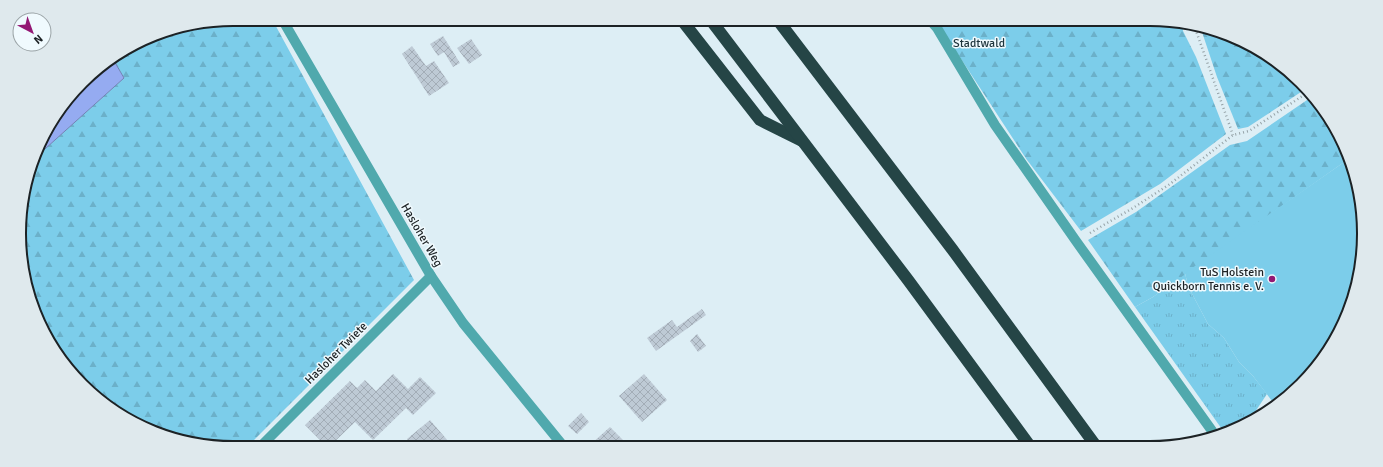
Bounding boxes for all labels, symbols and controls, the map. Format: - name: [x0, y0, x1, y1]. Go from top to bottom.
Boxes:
- north arrow: [12, 12, 52, 52]
- text: N: [31, 32, 45, 47]
- park label: Stadtwald: [953, 36, 1005, 51]
- street label: Hasloher Weg: [397, 201, 446, 270]
- place label: TuS Holstein Quickborn Tennis e. V.: [1153, 265, 1264, 294]
- marker: TuS Holstein Quickborn Tennis e. V.: [1267, 274, 1277, 284]
- street label: Hasloher Twiete: [302, 319, 371, 388]

